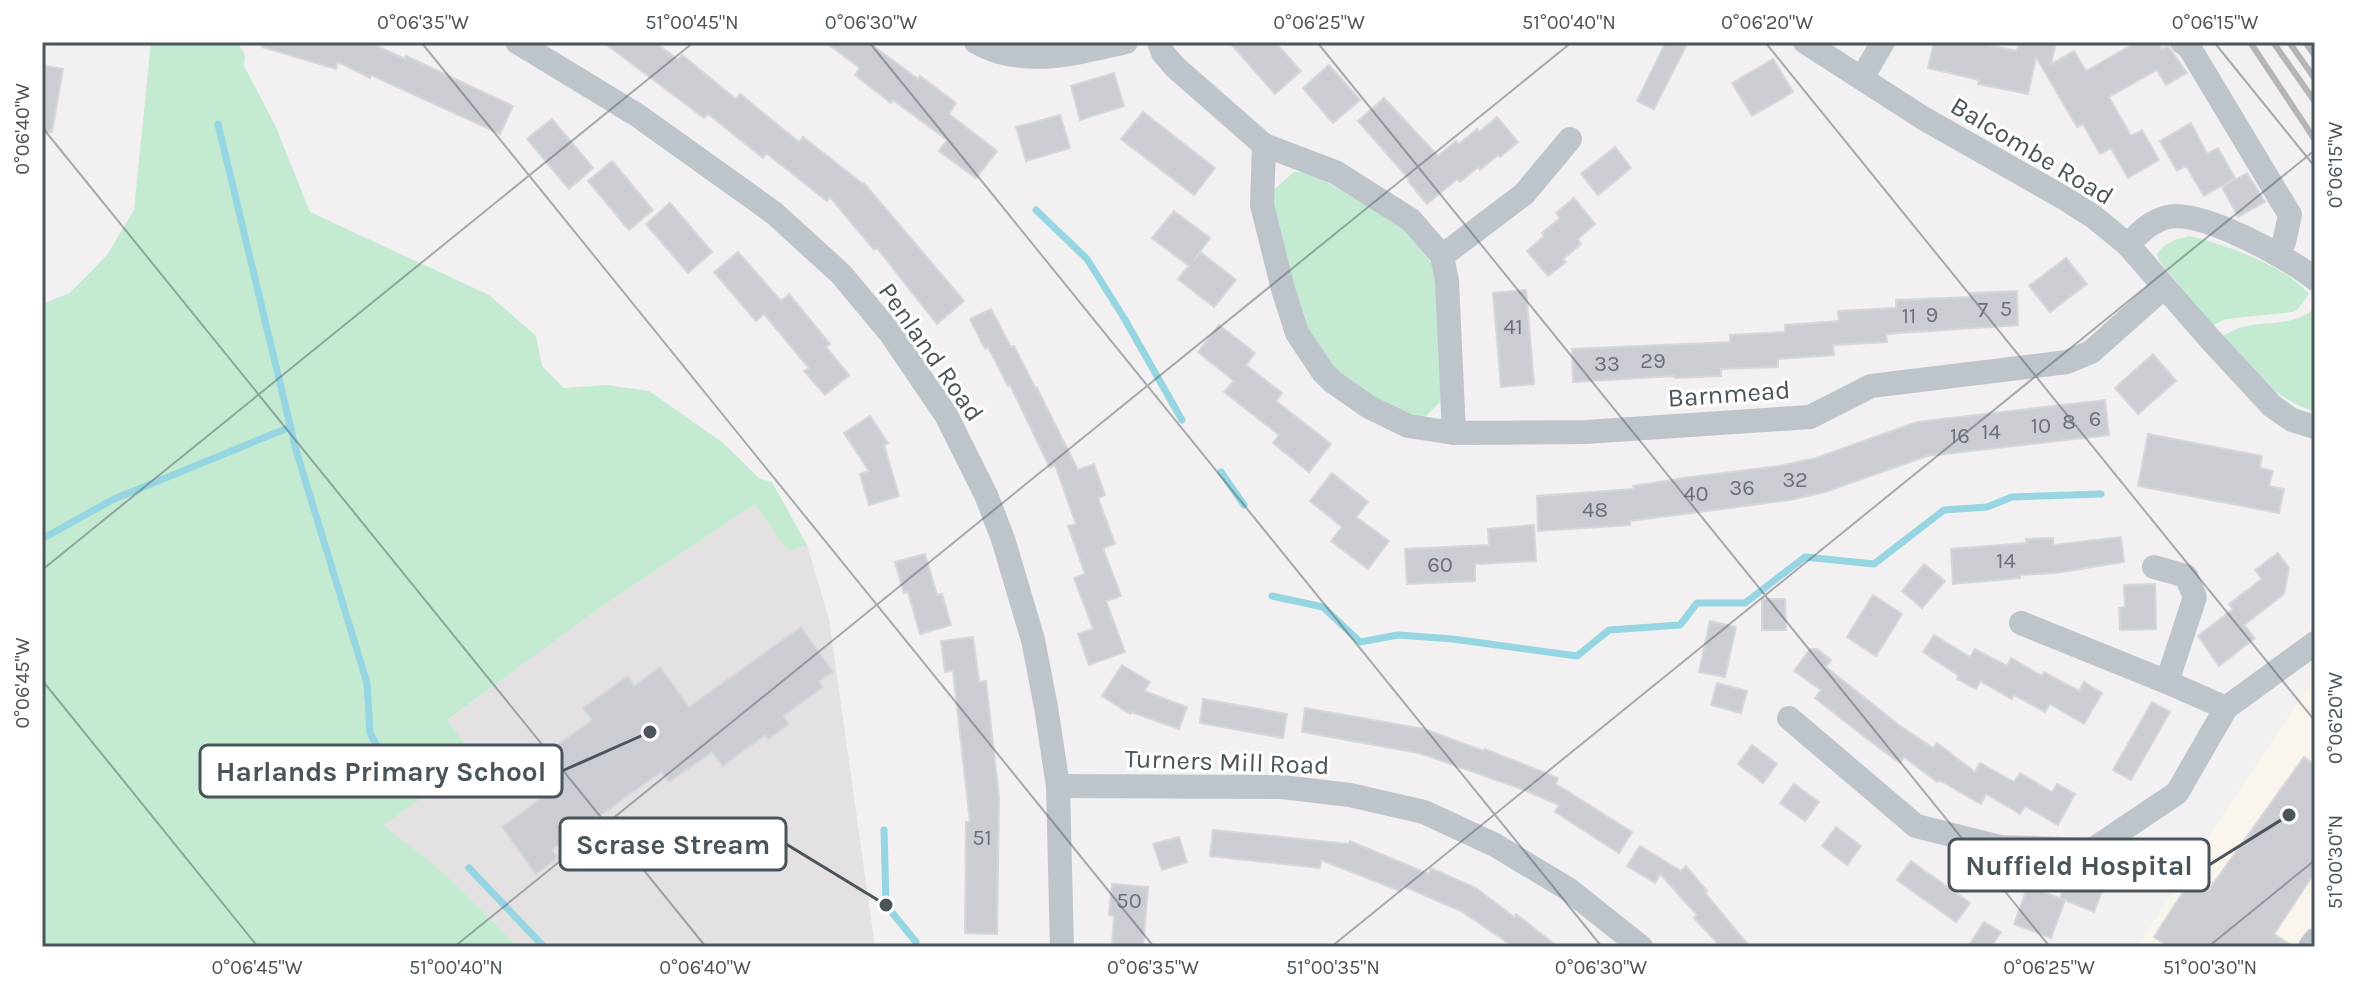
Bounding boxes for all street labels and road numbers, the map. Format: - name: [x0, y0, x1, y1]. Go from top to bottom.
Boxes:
- street label: Balcombe Road: [1945, 90, 2119, 212]
- street label: Penland Road: [872, 277, 990, 427]
- street label: Barnmead: [1667, 374, 1791, 414]
- street label: Turners Mill Road: [1124, 743, 1330, 781]

